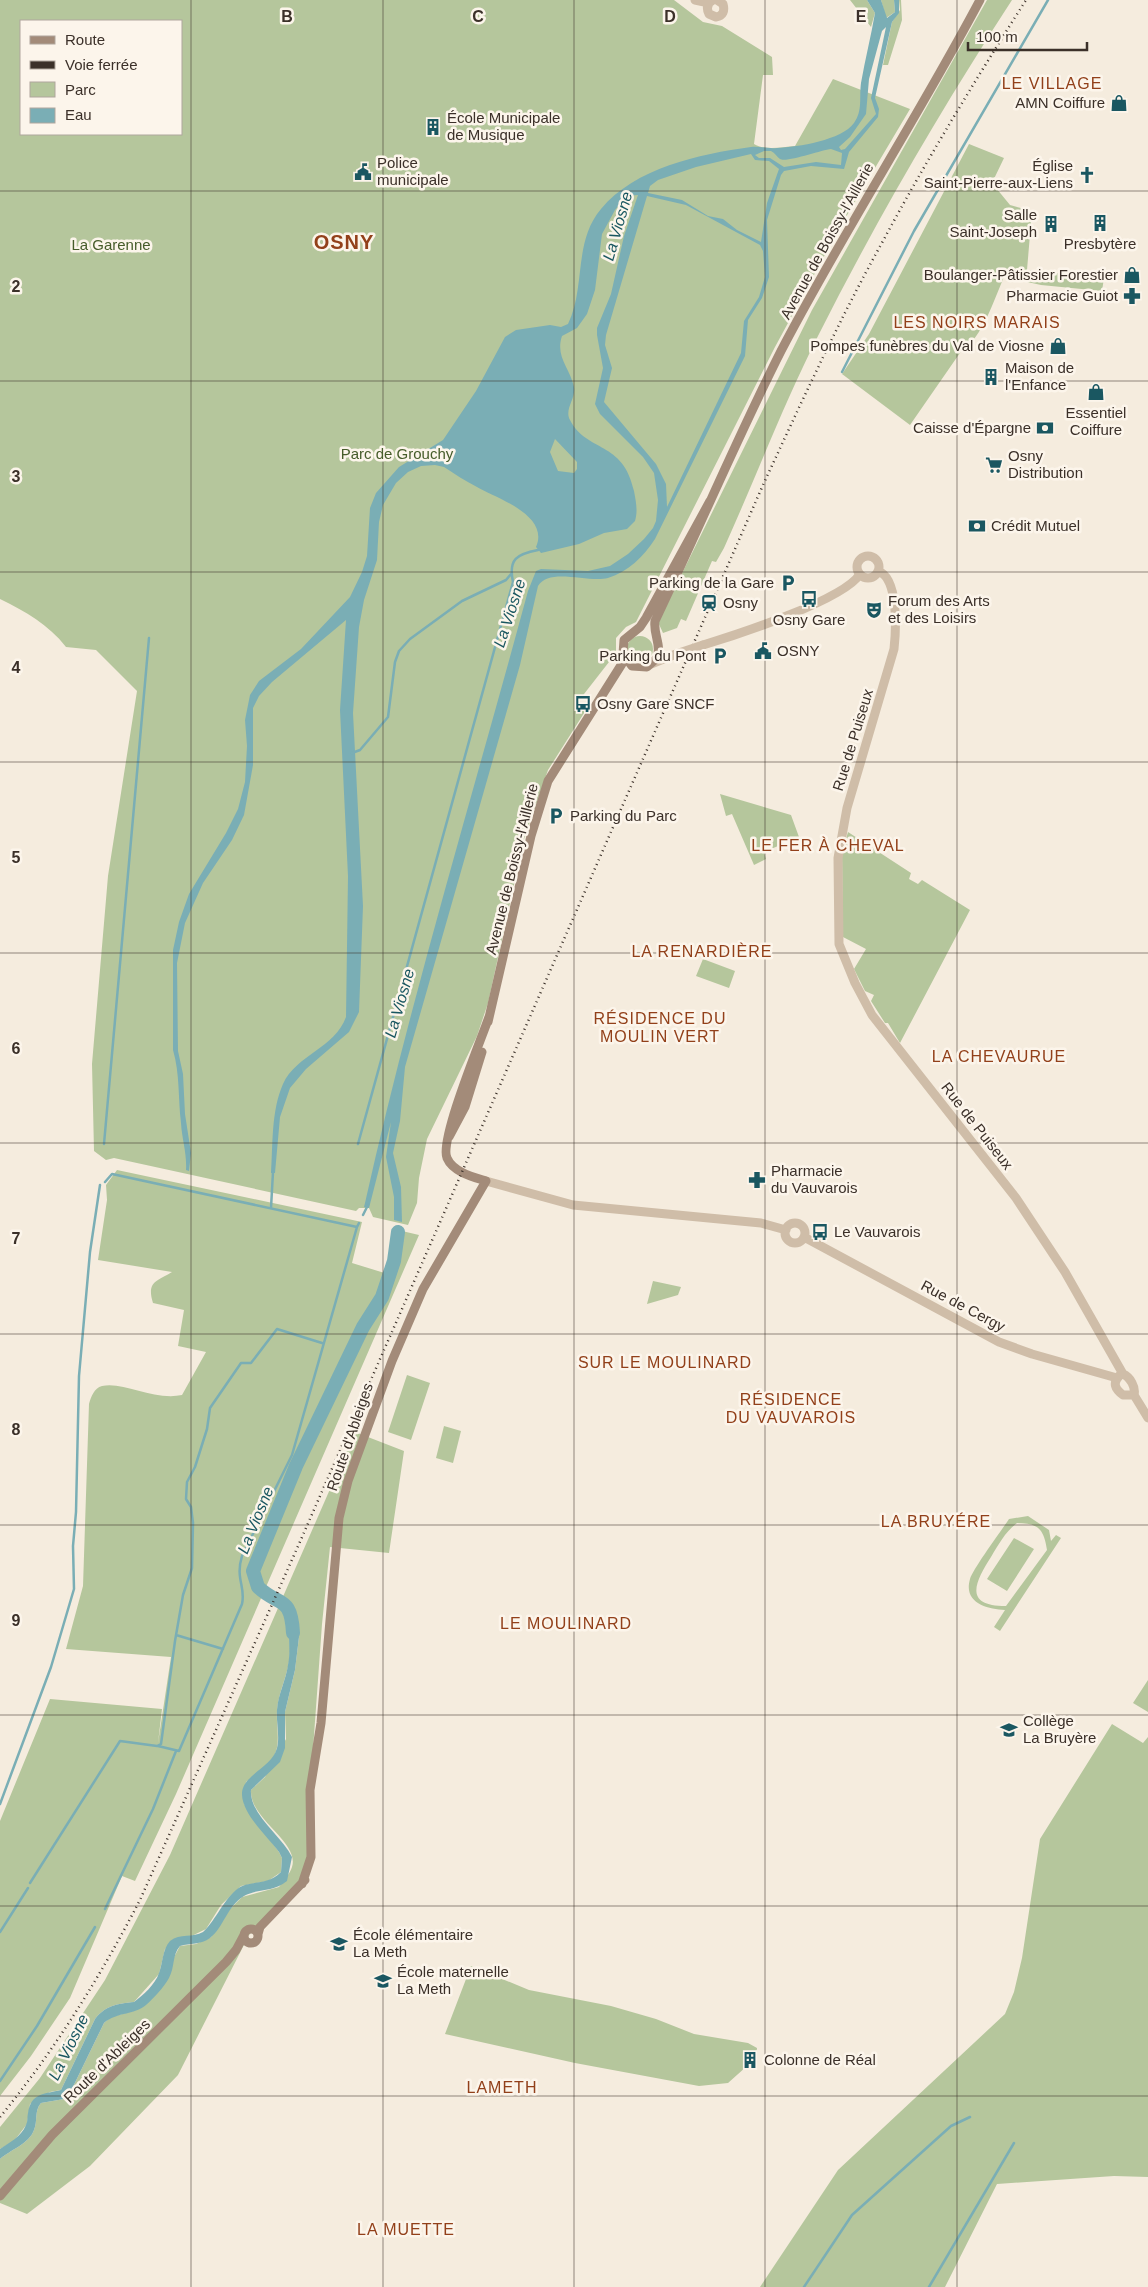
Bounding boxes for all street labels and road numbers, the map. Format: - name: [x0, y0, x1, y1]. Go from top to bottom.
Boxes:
- street label: Avenue de Boissy-l'Aillerie: [776, 160, 877, 322]
- street label: Rue de Puiseux: [829, 686, 876, 793]
- street label: Avenue de Boissy-l'Aillerie: [482, 781, 541, 956]
- street label: Rue de Puiseux: [938, 1079, 1017, 1173]
- street label: Rue de Cergy: [918, 1276, 1009, 1335]
- street label: Route d'Ableiges: [323, 1381, 376, 1493]
- street label: Route d'Ableiges: [60, 2015, 153, 2106]

